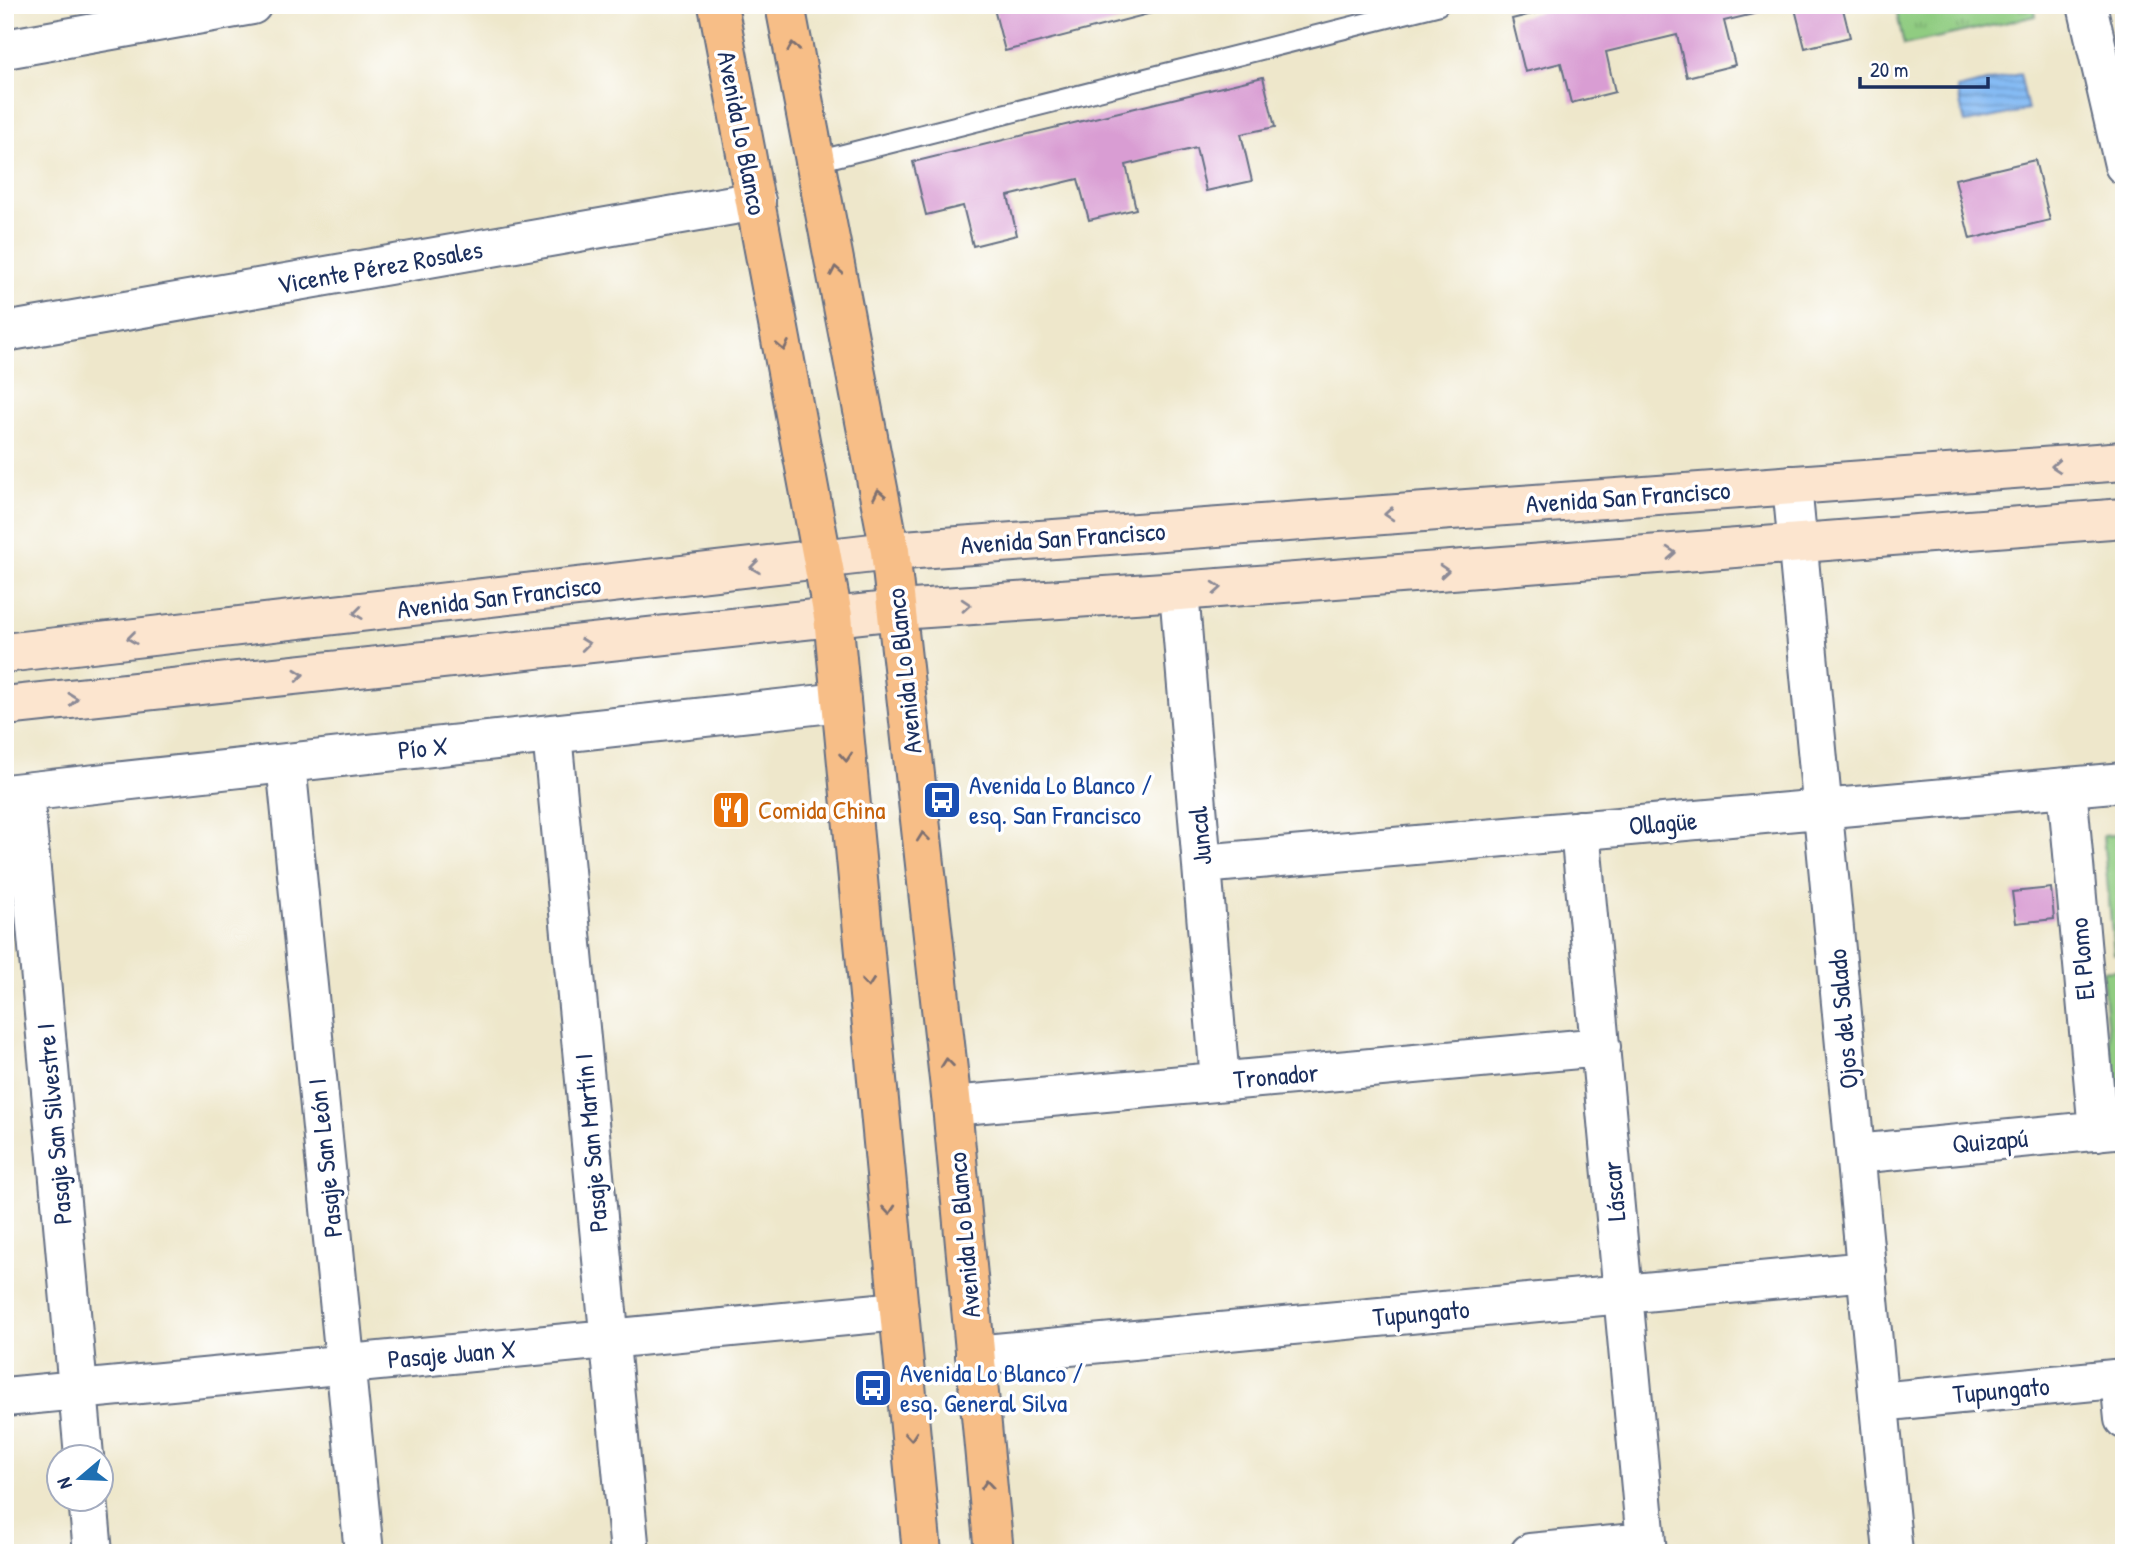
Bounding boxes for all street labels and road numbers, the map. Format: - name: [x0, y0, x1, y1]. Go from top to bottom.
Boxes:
- street label: Avenida Lo Blanco: [709, 48, 776, 218]
- street label: Vicente Pérez Rosales: [274, 231, 485, 302]
- street label: Avenida San Francisco: [1524, 472, 1732, 521]
- street label: Avenida San Francisco: [959, 513, 1167, 562]
- street label: Avenida San Francisco: [395, 567, 603, 626]
- street label: Avenida Lo Blanco: [877, 587, 930, 755]
- street label: Pío X: [396, 727, 450, 768]
- street label: Ollagüe: [1627, 802, 1698, 843]
- street label: Juncal: [1179, 805, 1220, 867]
- street label: El Plomo: [2060, 916, 2103, 1002]
- street label: Ojos del Salado: [1819, 948, 1866, 1090]
- street label: Pasaje San Silvestre I: [27, 1022, 80, 1226]
- street label: Pasaje San Martín I: [565, 1052, 616, 1234]
- street label: Tronador: [1232, 1054, 1320, 1097]
- street label: Pasaje San León I: [299, 1077, 350, 1239]
- street label: Quizapú: [1951, 1120, 2029, 1161]
- street label: Avenida Lo Blanco: [939, 1151, 988, 1319]
- street label: Láscar: [1593, 1160, 1634, 1223]
- street label: Tupungato: [1371, 1291, 1471, 1334]
- street label: Pasaje Juan X: [386, 1330, 518, 1377]
- street label: Tupungato: [1951, 1368, 2051, 1411]

